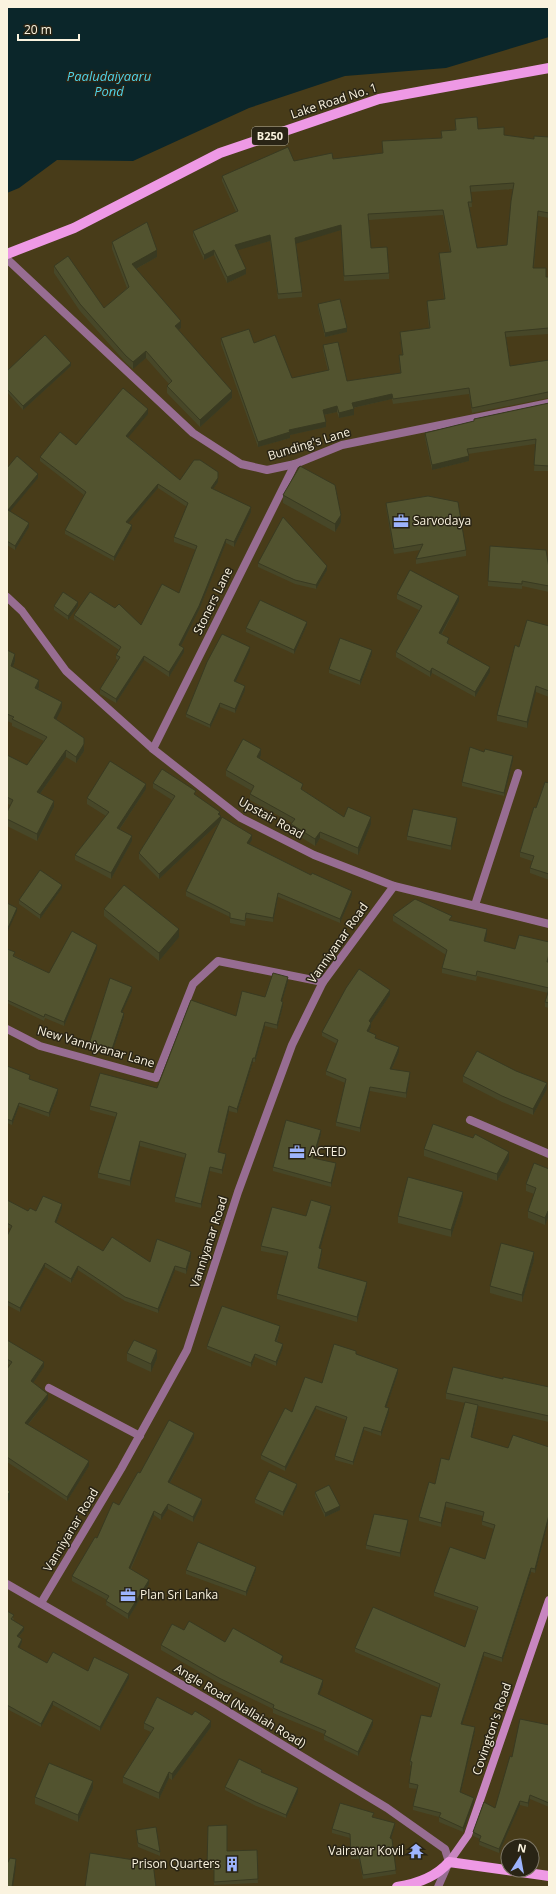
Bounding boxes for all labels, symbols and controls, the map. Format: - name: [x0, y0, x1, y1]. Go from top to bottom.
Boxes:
- scale bar: [18, 16, 79, 42]
- text: 20 m: [24, 21, 52, 38]
- water label: Paaludaiyaaru Pond: [67, 67, 152, 100]
- street label: Lake Road No. 1: [288, 78, 379, 123]
- road number: B250: [252, 127, 288, 145]
- street label: Bunding's Lane: [266, 423, 352, 464]
- office icon: Sarvodaya: [392, 512, 410, 530]
- place label: Sarvodaya: [413, 512, 471, 529]
- street label: Stoners Lane: [189, 564, 236, 637]
- street label: Upstair Road: [235, 793, 307, 843]
- street label: Vanniyanar Road: [303, 899, 372, 986]
- street label: New Vanniyanar Lane: [35, 1022, 157, 1072]
- office icon: ACTED: [288, 1143, 306, 1161]
- place label: ACTED: [309, 1143, 346, 1160]
- street label: Vanniyanar Road: [186, 1194, 231, 1290]
- street label: Vanniyanar Road: [39, 1485, 102, 1575]
- office icon: Plan Sri Lanka: [119, 1586, 137, 1604]
- place label: Plan Sri Lanka: [140, 1586, 218, 1603]
- street label: Angle Road (Nallaiah Road): [171, 1660, 309, 1752]
- street label: Covington's Road: [468, 1680, 515, 1777]
- north arrow: [500, 1838, 540, 1878]
- text: N: [516, 1839, 528, 1856]
- place label: Vairavar Kovil: [328, 1842, 404, 1859]
- temple icon: Vairavar Kovil: [407, 1842, 425, 1860]
- place label: Prison Quarters: [132, 1855, 220, 1872]
- building icon: Prison Quarters: [223, 1855, 241, 1873]

